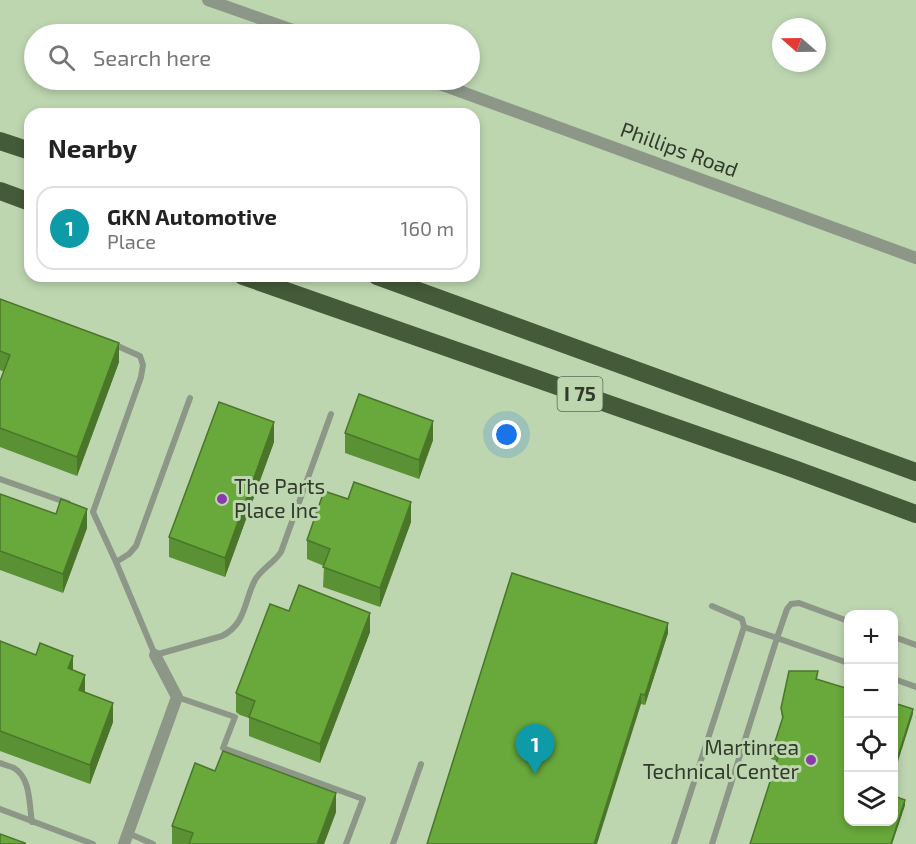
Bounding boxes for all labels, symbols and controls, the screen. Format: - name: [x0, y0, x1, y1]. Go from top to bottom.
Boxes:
- north arrow: [772, 18, 826, 72]
- search box: [24, 24, 480, 90]
- icon: search: [45, 41, 78, 74]
- text: Search here: [93, 44, 211, 70]
- street label: Phillips Road: [617, 116, 742, 181]
- text: Nearby: [48, 132, 137, 163]
- text: GKN Automotive: [107, 203, 277, 229]
- text: 1: [65, 216, 74, 240]
- text: 160 m: [401, 216, 454, 240]
- text: Place: [107, 229, 156, 253]
- road number: I 75: [558, 377, 602, 411]
- your location: [492, 420, 521, 449]
- place label: The Parts Place Inc: [234, 473, 325, 522]
- marker: The Parts Place Inc: [215, 492, 229, 506]
- map controls: [844, 610, 898, 826]
- button: +: [844, 610, 898, 664]
- button: −: [844, 664, 898, 718]
- button: locate: [844, 718, 898, 772]
- pin: 1: [516, 724, 554, 774]
- place label: Martinrea Technical Center: [643, 734, 800, 783]
- marker: Martinrea Technical Center: [804, 753, 818, 767]
- button: layers: [844, 772, 898, 826]

